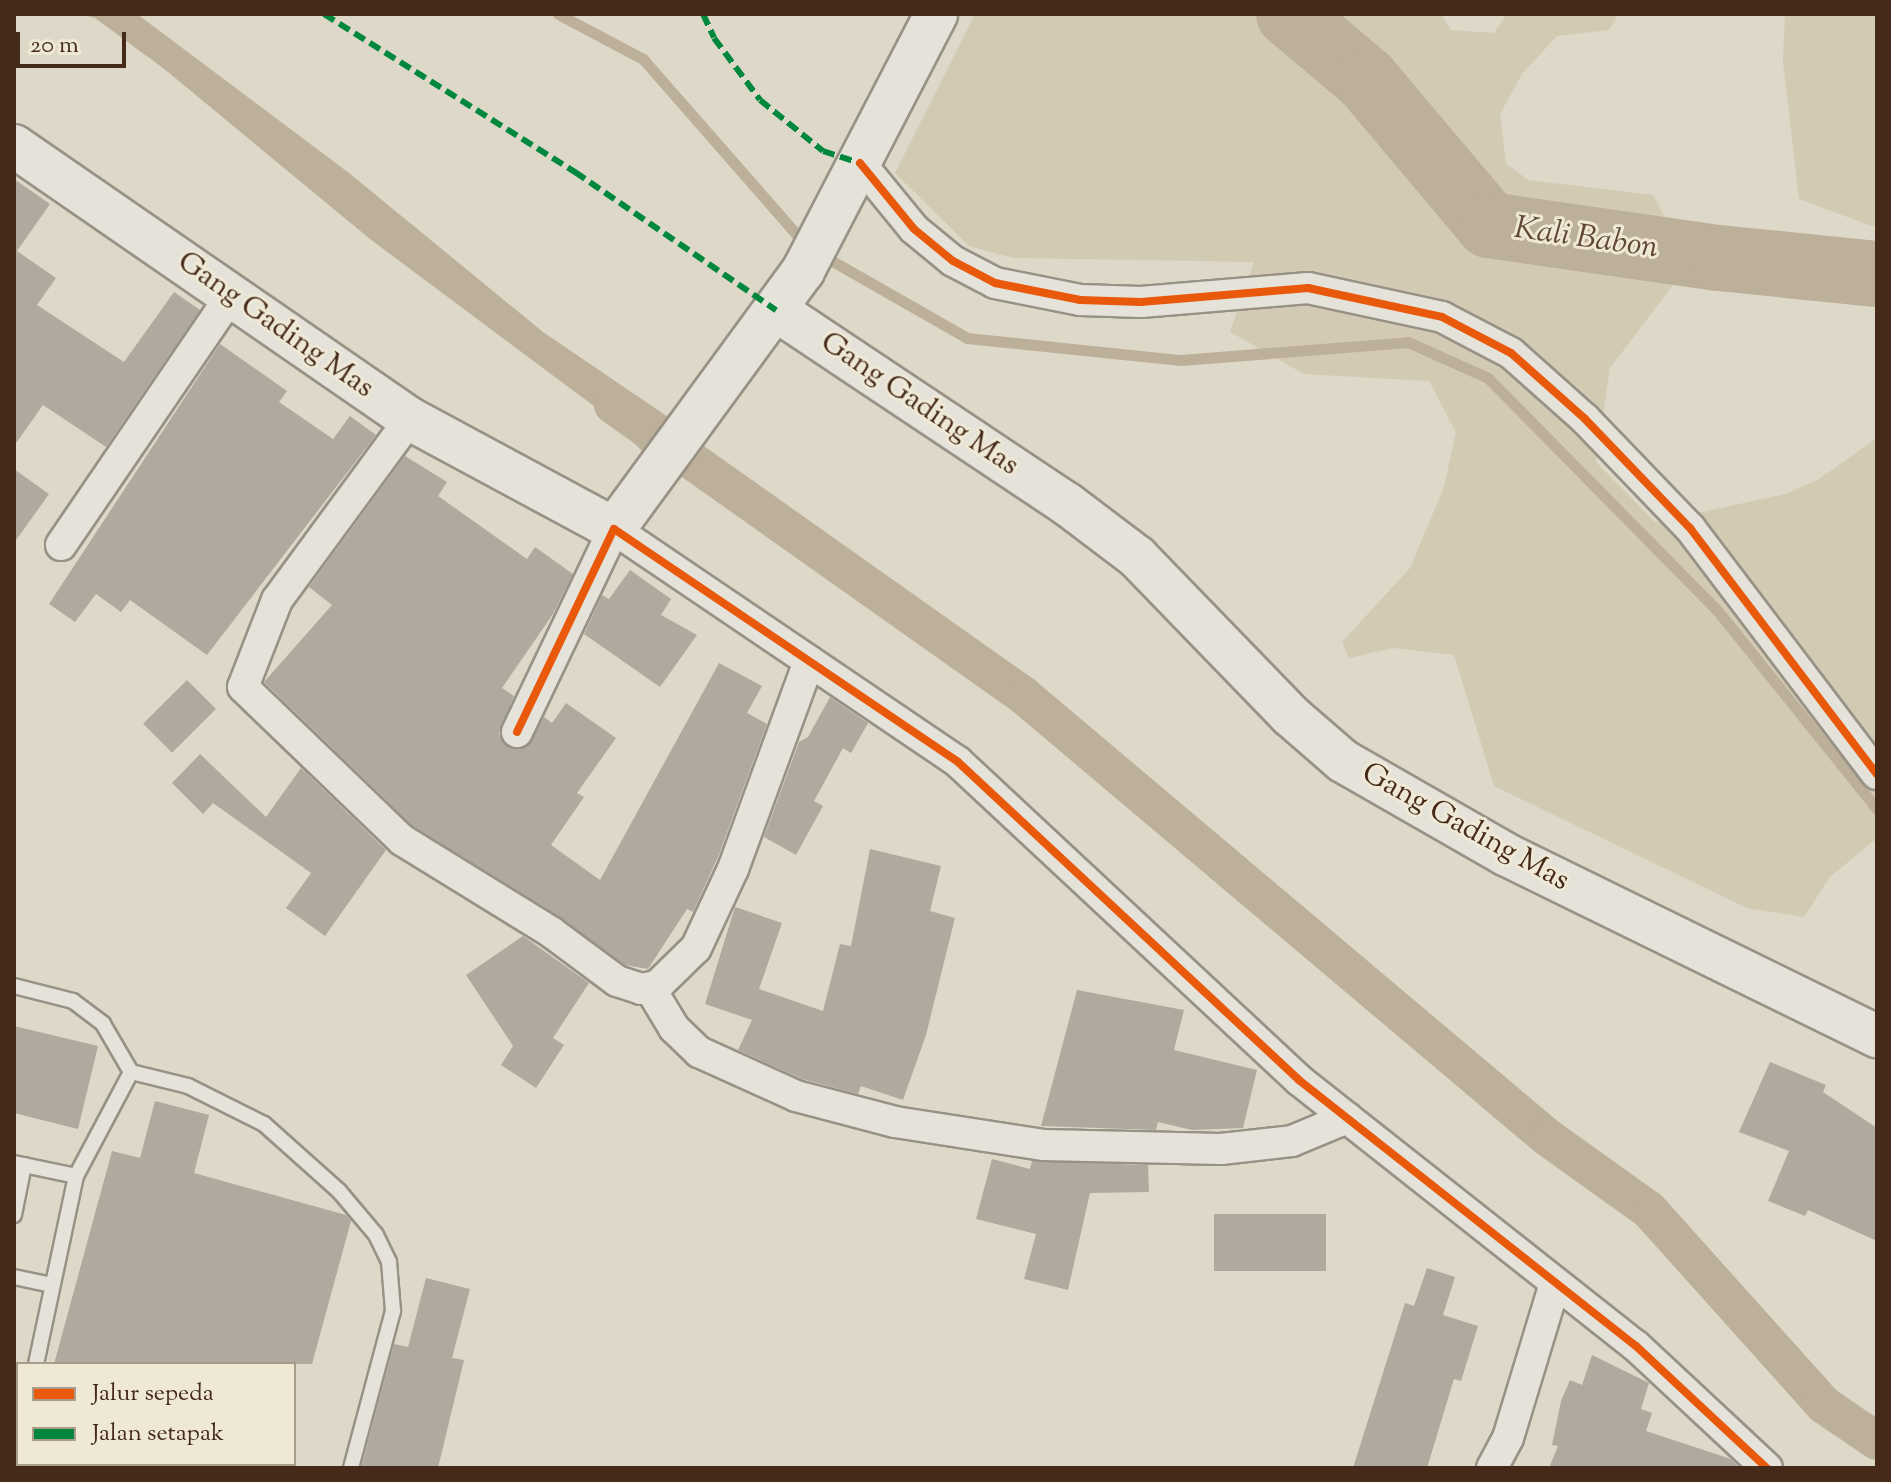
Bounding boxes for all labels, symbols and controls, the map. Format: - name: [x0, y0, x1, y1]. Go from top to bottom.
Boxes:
- scale bar: [20, 16, 130, 66]
- text: 20 m: [30, 29, 79, 63]
- water label: Kali Babon: [1512, 210, 1660, 268]
- street label: Gang Gading Mas: [170, 245, 380, 407]
- street label: Gang Gading Mas: [813, 325, 1025, 485]
- street label: Gang Gading Mas: [1355, 756, 1575, 900]
- legend: [16, 1362, 296, 1466]
- text: Jalur sepeda: [92, 1377, 214, 1411]
- text: Jalan setapak: [92, 1417, 224, 1451]

